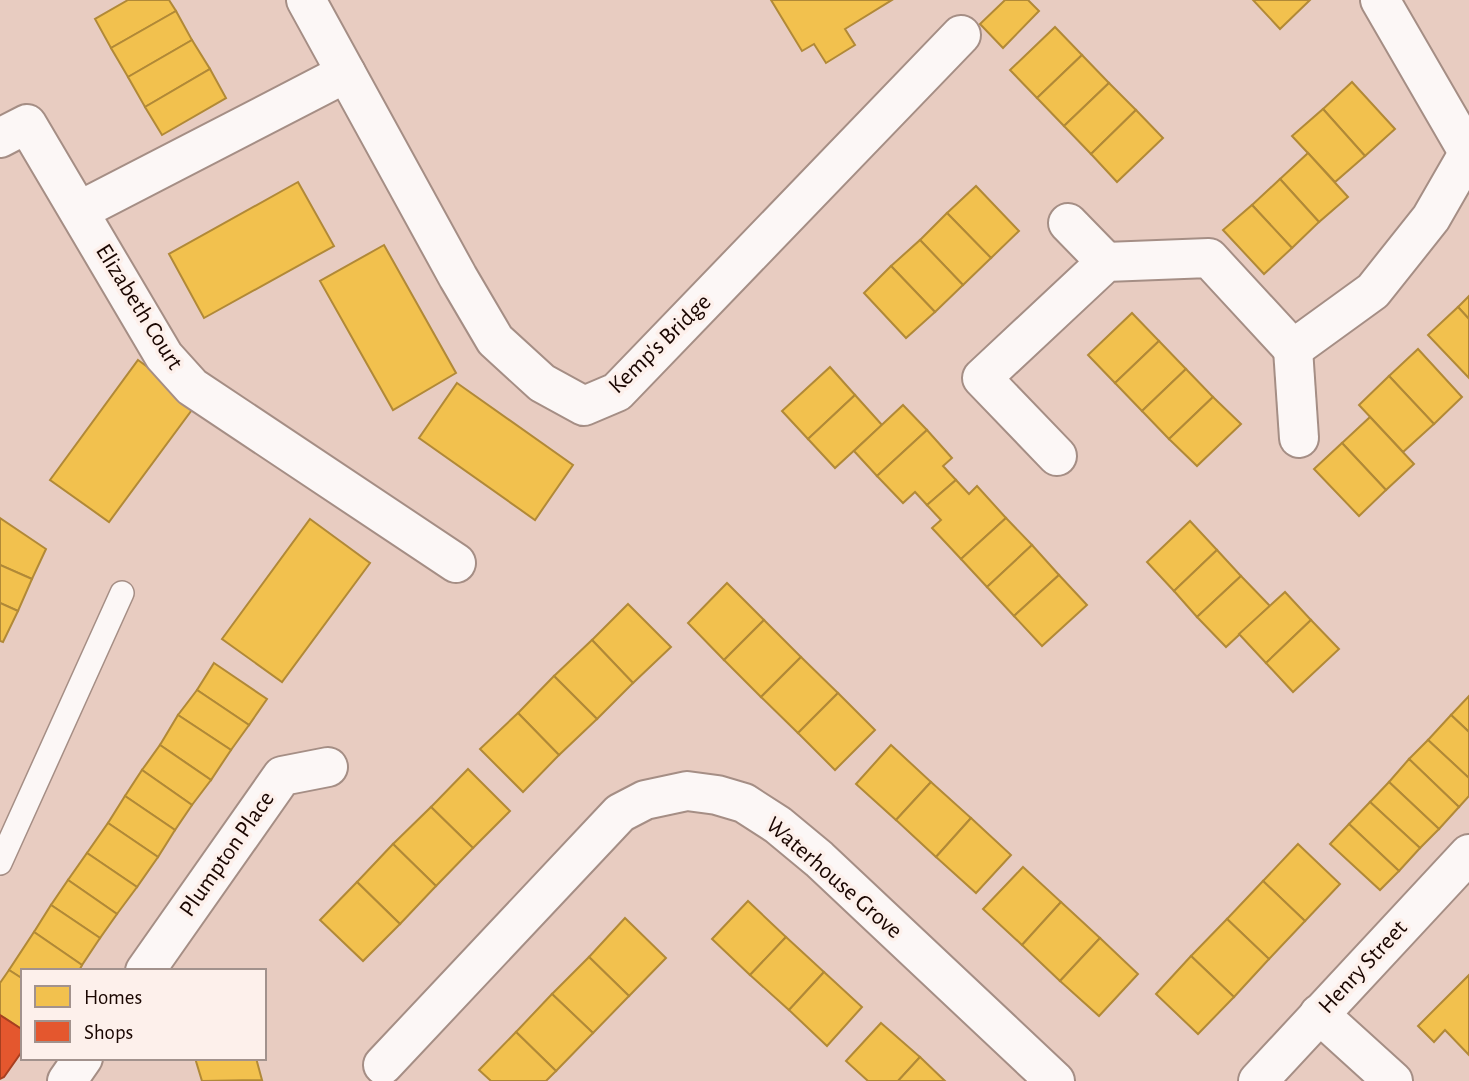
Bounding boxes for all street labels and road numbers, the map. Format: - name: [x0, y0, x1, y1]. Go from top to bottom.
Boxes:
- street label: Elizabeth Court: [91, 240, 187, 374]
- street label: Kemp's Bridge: [604, 290, 716, 398]
- street label: Plumpton Place: [175, 787, 279, 921]
- street label: Waterhouse Grove: [761, 813, 907, 943]
- street label: Henry Street: [1314, 915, 1412, 1018]

